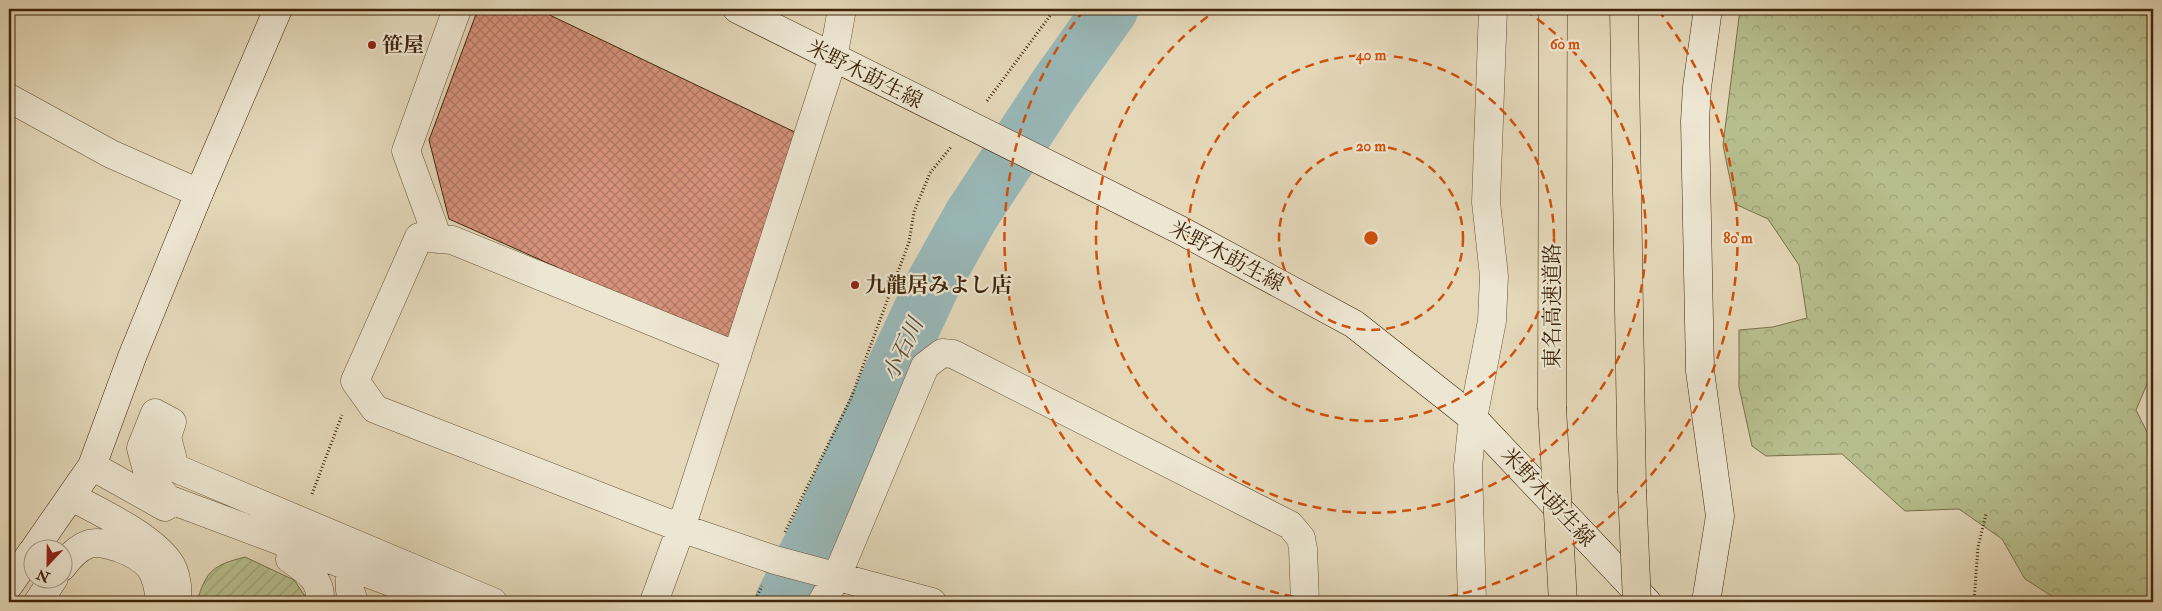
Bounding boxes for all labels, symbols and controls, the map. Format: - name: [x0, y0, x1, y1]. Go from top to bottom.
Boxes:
- place label: 笹屋: [382, 32, 424, 59]
- street label: 米野木莇生線: [803, 34, 927, 115]
- text: 60 m: [1550, 35, 1580, 54]
- marker: 笹屋: [366, 39, 378, 51]
- text: 40 m: [1355, 46, 1387, 65]
- text: 20 m: [1356, 137, 1386, 156]
- street label: 米野木莇生線: [1165, 215, 1289, 298]
- centre of rings: [1362, 229, 1380, 247]
- text: 80 m: [1723, 229, 1753, 248]
- street label: 東名高速道路: [1539, 243, 1566, 369]
- place label: 九龍居みよし店: [865, 272, 1012, 299]
- marker: 九龍居みよし店: [849, 279, 861, 291]
- water label: 小石川: [876, 312, 930, 385]
- street label: 米野木莇生線: [1495, 442, 1600, 553]
- north arrow: [22, 538, 72, 588]
- text: N: [34, 565, 53, 586]

